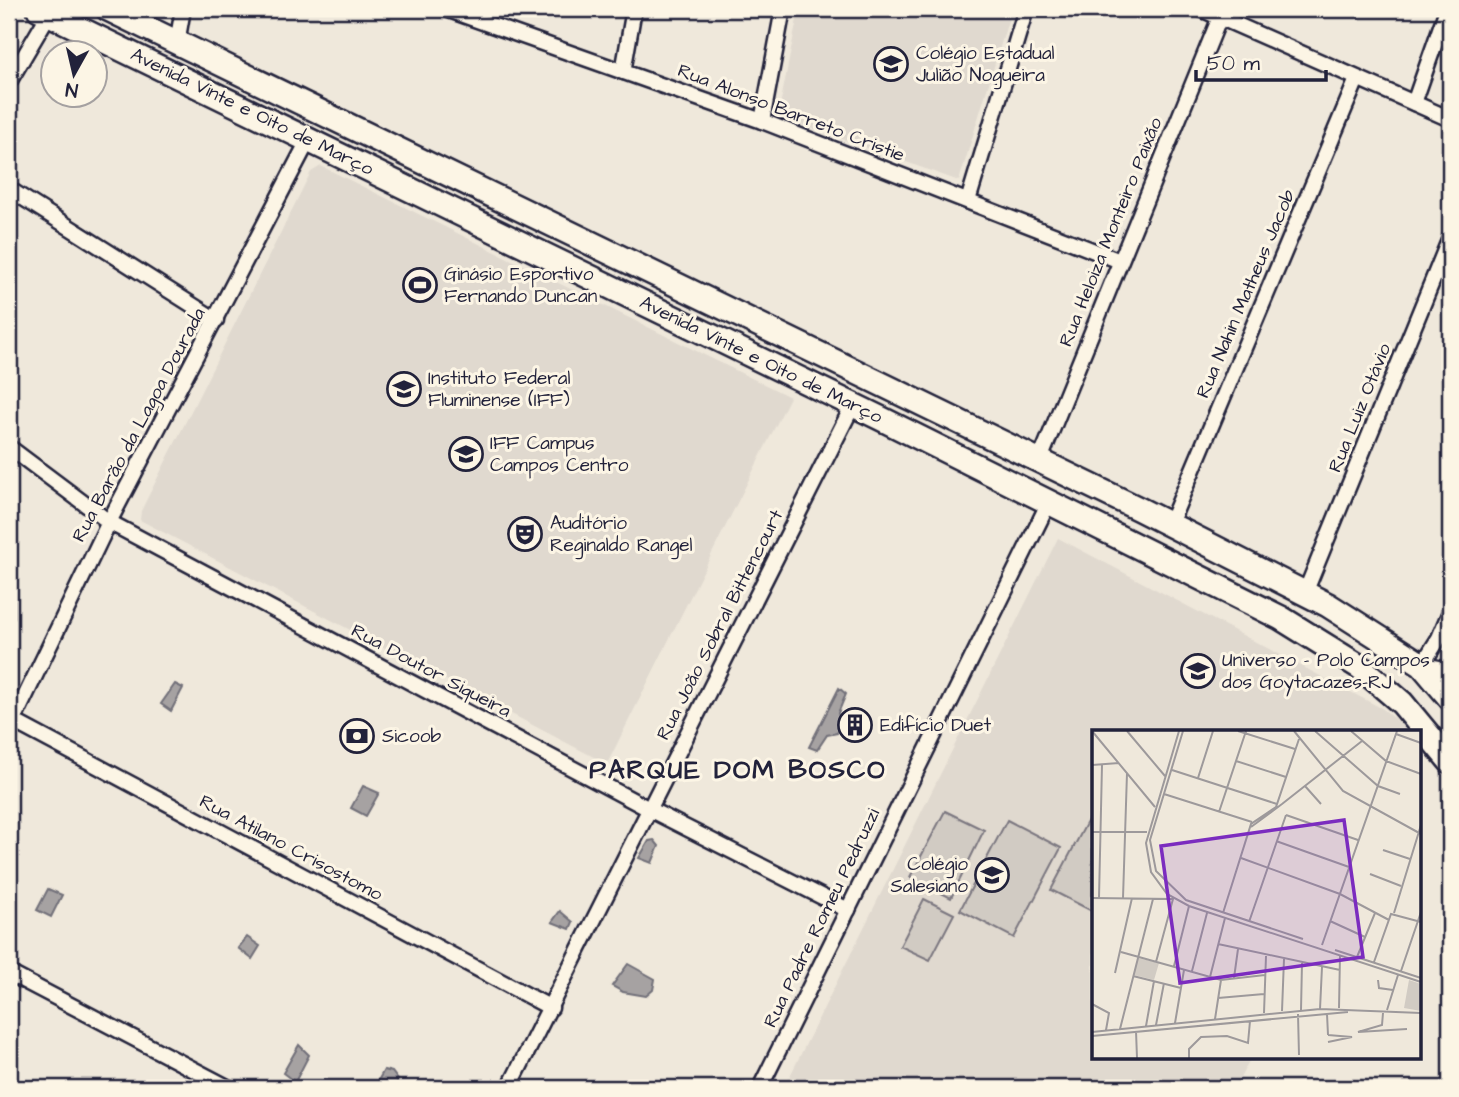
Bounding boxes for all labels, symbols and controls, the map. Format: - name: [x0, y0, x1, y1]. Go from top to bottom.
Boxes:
- north arrow: [38, 38, 108, 108]
- scale bar: [1196, 38, 1326, 82]
- place label: Colégio Estadual Julião Nogueira: [916, 40, 1055, 90]
- street label: Avenida Vinte e Oito de Março: [126, 41, 378, 183]
- school or university icon: Colégio Estadual Julião Nogueira: [872, 45, 910, 83]
- text: 50 m: [1207, 49, 1261, 78]
- street label: Rua Alonso Barreto Cristie: [674, 57, 908, 169]
- text: N: [64, 75, 80, 104]
- street label: Rua Heloiza Monteiro Paixão: [1053, 113, 1170, 351]
- street label: Rua Nahin Matheus Jacob: [1190, 185, 1302, 402]
- place label: Ginásio Esportivo Fernando Duncan: [444, 261, 597, 310]
- sports icon: Ginásio Esportivo Fernando Duncan: [401, 266, 439, 304]
- street label: Avenida Vinte e Oito de Março: [635, 289, 887, 431]
- street label: Rua Barão da Lagoa Dourada: [66, 303, 213, 547]
- street label: Rua Luiz Otávio: [1322, 339, 1398, 476]
- place label: Instituto Federal Fluminense (IFF): [428, 365, 570, 414]
- school or university icon: Instituto Federal Fluminense (IFF): [385, 370, 423, 408]
- place label: IFF Campus Campos Centro: [490, 430, 629, 479]
- school or university icon: IFF Campus Campos Centro: [447, 435, 485, 473]
- street label: Rua João Sobral Bittencourt: [650, 505, 790, 745]
- place label: Auditório Reginaldo Rangel: [550, 510, 692, 560]
- theatre icon: Auditório Reginaldo Rangel: [506, 515, 544, 553]
- street label: Rua Doutor Siqueira: [346, 617, 516, 725]
- place label: Universo - Polo Campos dos Goytacazes-RJ: [1222, 647, 1430, 697]
- school or university icon: Universo - Polo Campos dos Goytacazes-RJ: [1179, 652, 1217, 690]
- building icon: Edifício Duet: [836, 706, 874, 744]
- place label: Edifício Duet: [880, 712, 991, 739]
- bank icon: Sicoob: [338, 717, 376, 755]
- place label: Sicoob: [382, 723, 441, 750]
- inset map: [1092, 730, 1420, 1058]
- district label: PARQUE DOM BOSCO: [589, 752, 887, 788]
- street label: Rua Atilano Crisostomo: [195, 788, 388, 908]
- street label: Rua Padre Romeu Pedruzzi: [757, 804, 887, 1032]
- place label: Colégio Salesiano: [891, 851, 968, 900]
- school or university icon: Colégio Salesiano: [973, 856, 1011, 894]

